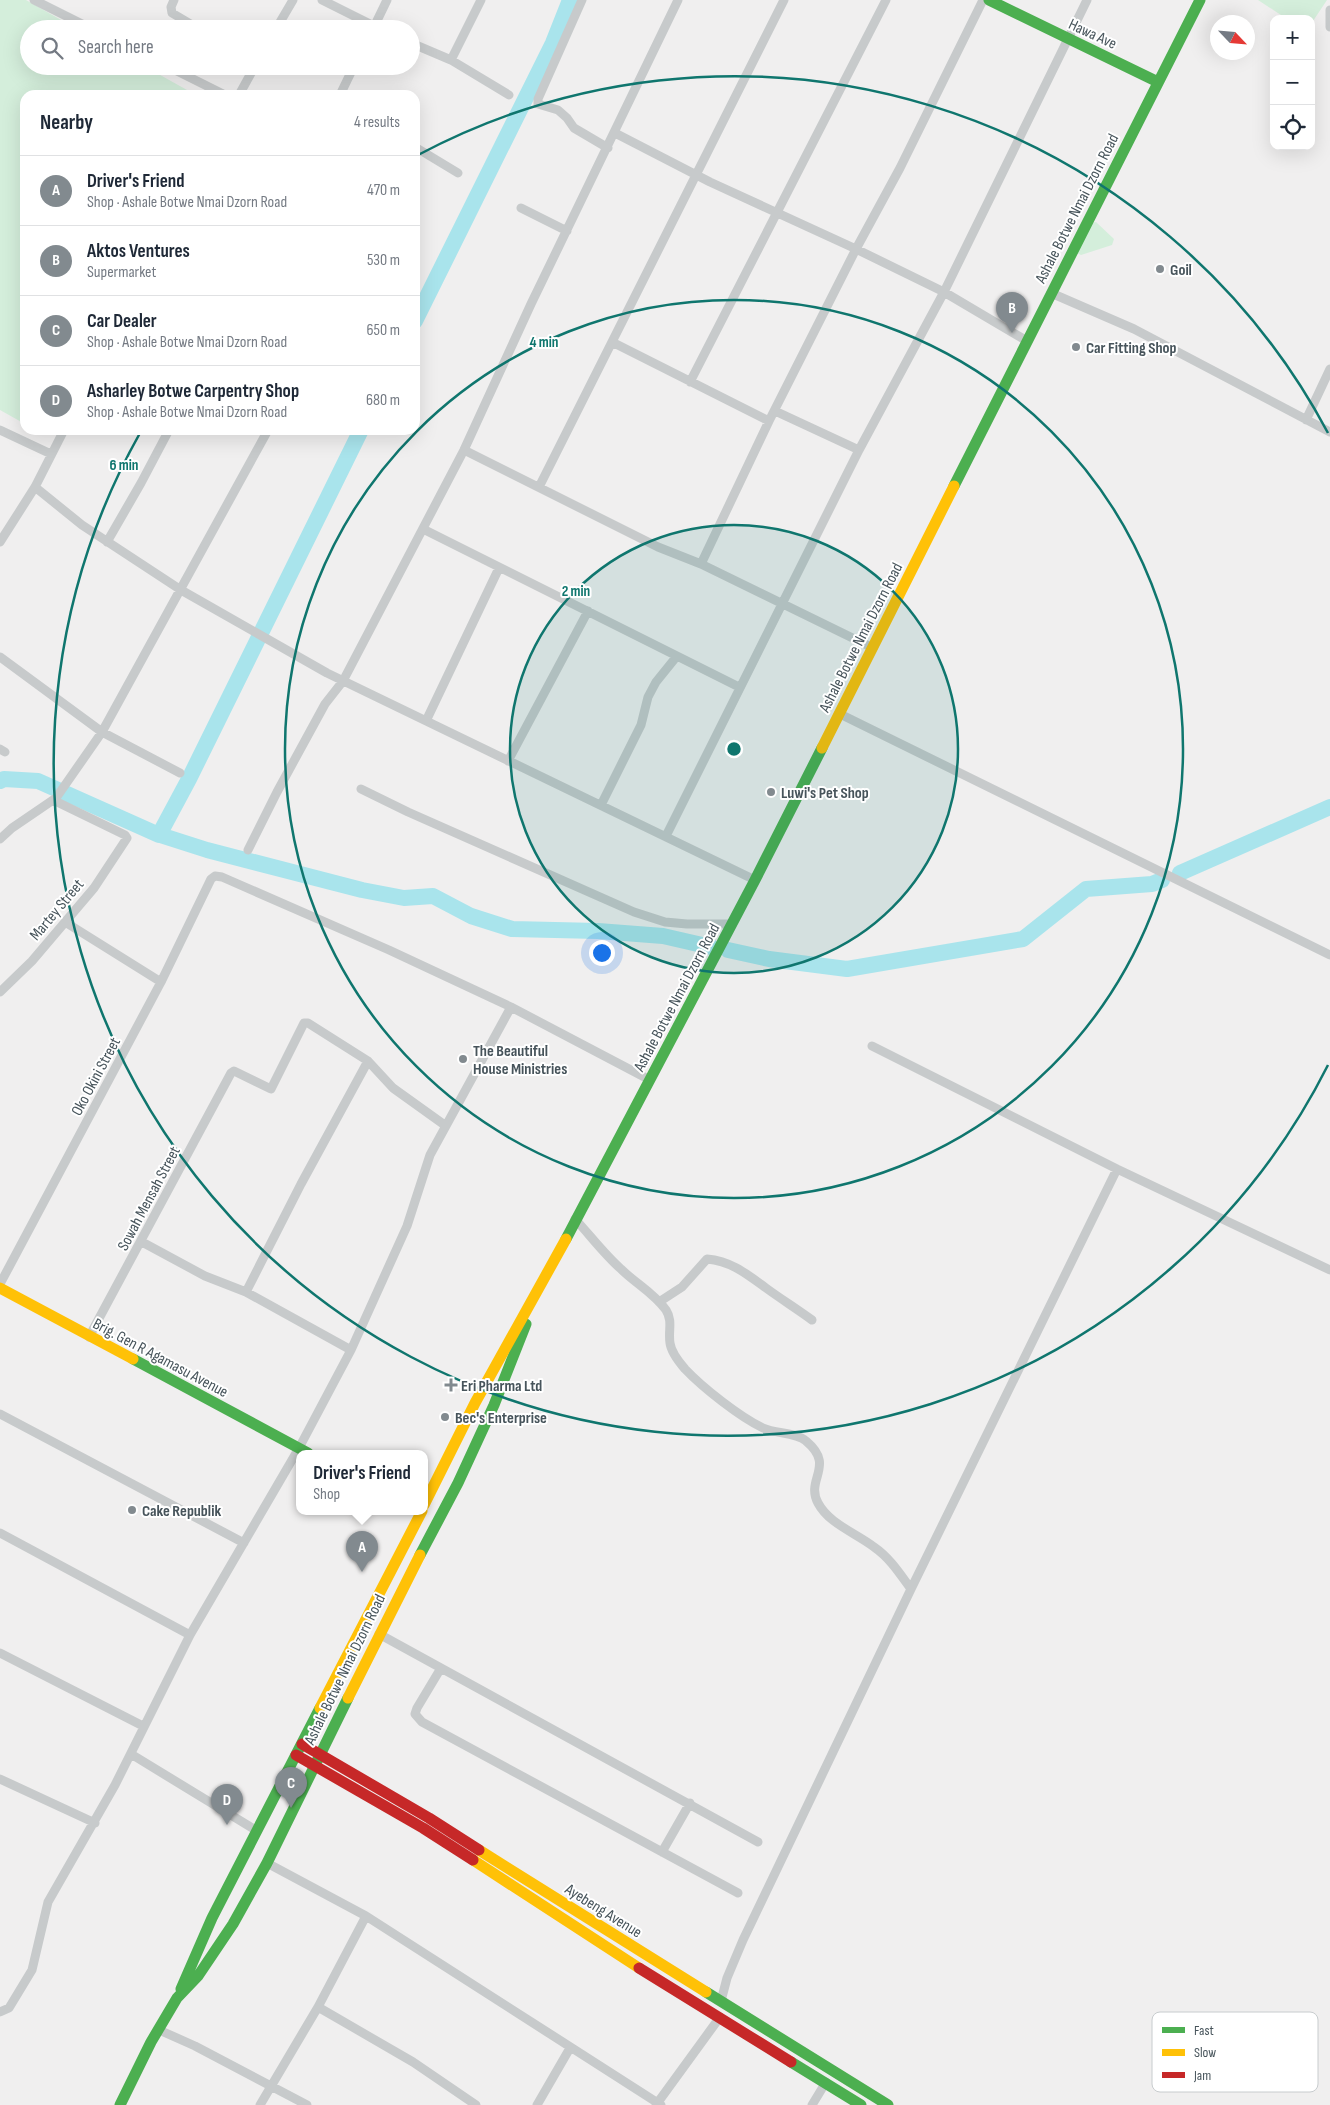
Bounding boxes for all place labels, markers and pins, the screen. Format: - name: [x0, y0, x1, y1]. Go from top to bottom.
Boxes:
- place label: Goil: [1170, 261, 1192, 280]
- marker: Goil: [1154, 263, 1166, 275]
- pin: B: [996, 292, 1028, 333]
- place label: Car Fitting Shop: [1086, 339, 1176, 358]
- marker: Car Fitting Shop: [1070, 341, 1082, 353]
- centre of rings: [725, 740, 743, 758]
- place label: Luwi's Pet Shop: [781, 784, 869, 803]
- marker: Luwi's Pet Shop: [765, 786, 777, 798]
- place label: The Beautiful House Ministries: [473, 1042, 567, 1079]
- marker: The Beautiful House Ministries: [457, 1053, 469, 1065]
- place label: Eri Pharma Ltd: [461, 1377, 542, 1396]
- marker: Eri Pharma Ltd: [445, 1379, 457, 1391]
- place label: Bec's Enterprise: [455, 1409, 547, 1428]
- marker: Bec's Enterprise: [439, 1411, 451, 1423]
- place label: Cake Republik: [142, 1502, 221, 1521]
- marker: Cake Republik: [126, 1504, 138, 1516]
- pin: A: [346, 1531, 378, 1572]
- pin: C: [275, 1767, 307, 1808]
- pin: D: [211, 1784, 243, 1825]

